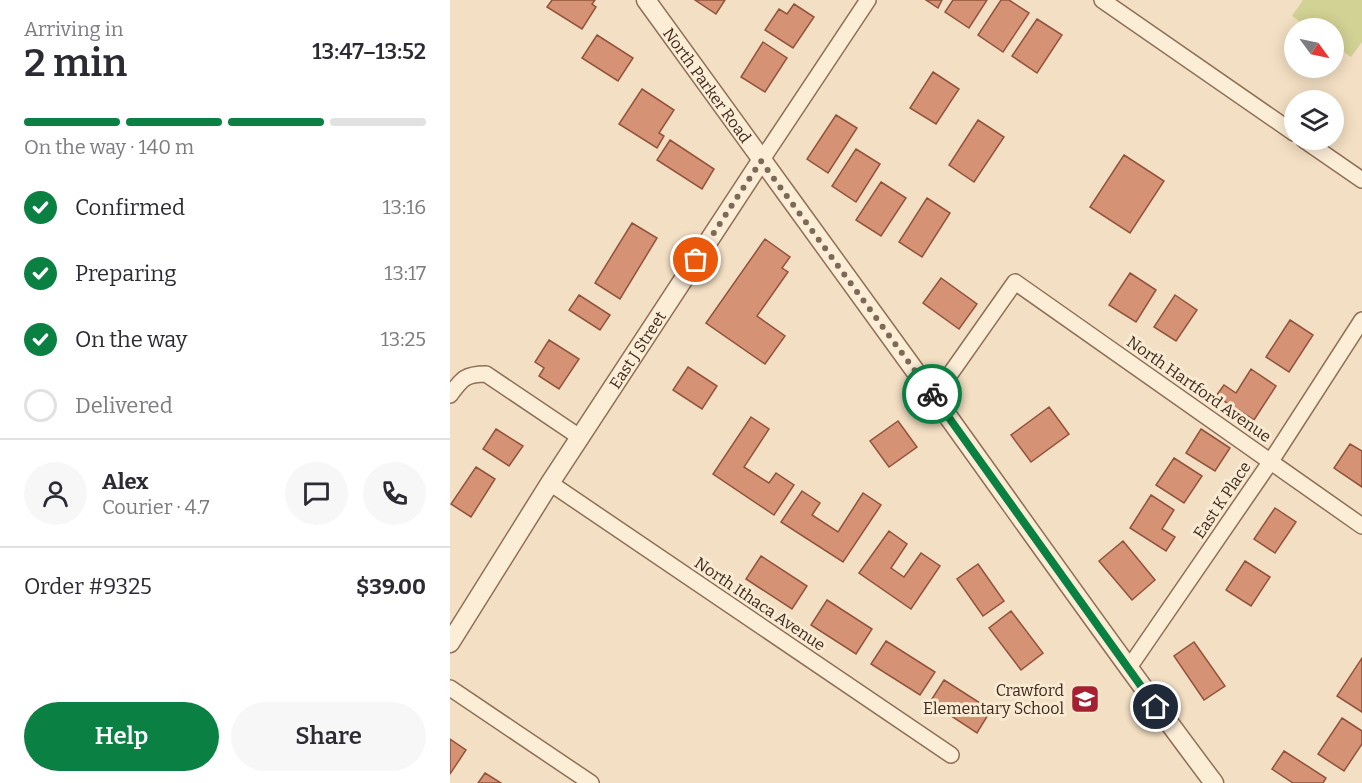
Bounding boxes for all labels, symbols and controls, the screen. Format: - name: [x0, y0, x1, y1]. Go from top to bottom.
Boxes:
- text: Arriving in: [24, 17, 123, 41]
- north arrow: [1284, 18, 1344, 78]
- map controls: [1284, 18, 1344, 150]
- street label: North Parker Road: [659, 24, 756, 147]
- text: 13:47–13:52: [312, 38, 426, 65]
- text: 2 min: [24, 40, 127, 86]
- button: layers: [1284, 90, 1344, 150]
- text: On the way · 140 m: [24, 135, 194, 159]
- icon: check: [24, 191, 57, 224]
- text: Confirmed: [75, 194, 185, 221]
- text: 13:16: [382, 195, 426, 219]
- pin: [670, 234, 721, 285]
- icon: bag: [679, 243, 712, 276]
- icon: check: [24, 257, 57, 290]
- text: Preparing: [75, 260, 177, 287]
- text: 13:17: [384, 261, 426, 285]
- street label: East J Street: [605, 307, 670, 392]
- icon: check: [24, 323, 57, 356]
- text: On the way: [75, 326, 187, 353]
- text: 13:25: [381, 327, 426, 351]
- street label: North Hartford Avenue: [1123, 332, 1275, 446]
- courier: [902, 364, 962, 424]
- icon: bike: [916, 378, 949, 411]
- text: Delivered: [75, 392, 173, 419]
- street label: East K Place: [1189, 458, 1255, 542]
- button: person: [24, 462, 87, 525]
- button: chat: [285, 462, 348, 525]
- button: phone: [363, 462, 426, 525]
- text: Alex: [102, 468, 148, 495]
- text: Courier · 4.7: [102, 495, 210, 519]
- street label: North Ithaca Avenue: [691, 553, 829, 655]
- text: Order #9325: [24, 573, 152, 600]
- text: $39.00: [356, 573, 426, 600]
- place label: Crawford Elementary School: [923, 681, 1065, 718]
- pin: [1130, 681, 1181, 732]
- school or university icon: Crawford Elementary School: [1069, 683, 1101, 715]
- icon: home: [1139, 690, 1172, 723]
- button: Help: [24, 702, 219, 771]
- button: Share: [231, 702, 426, 771]

